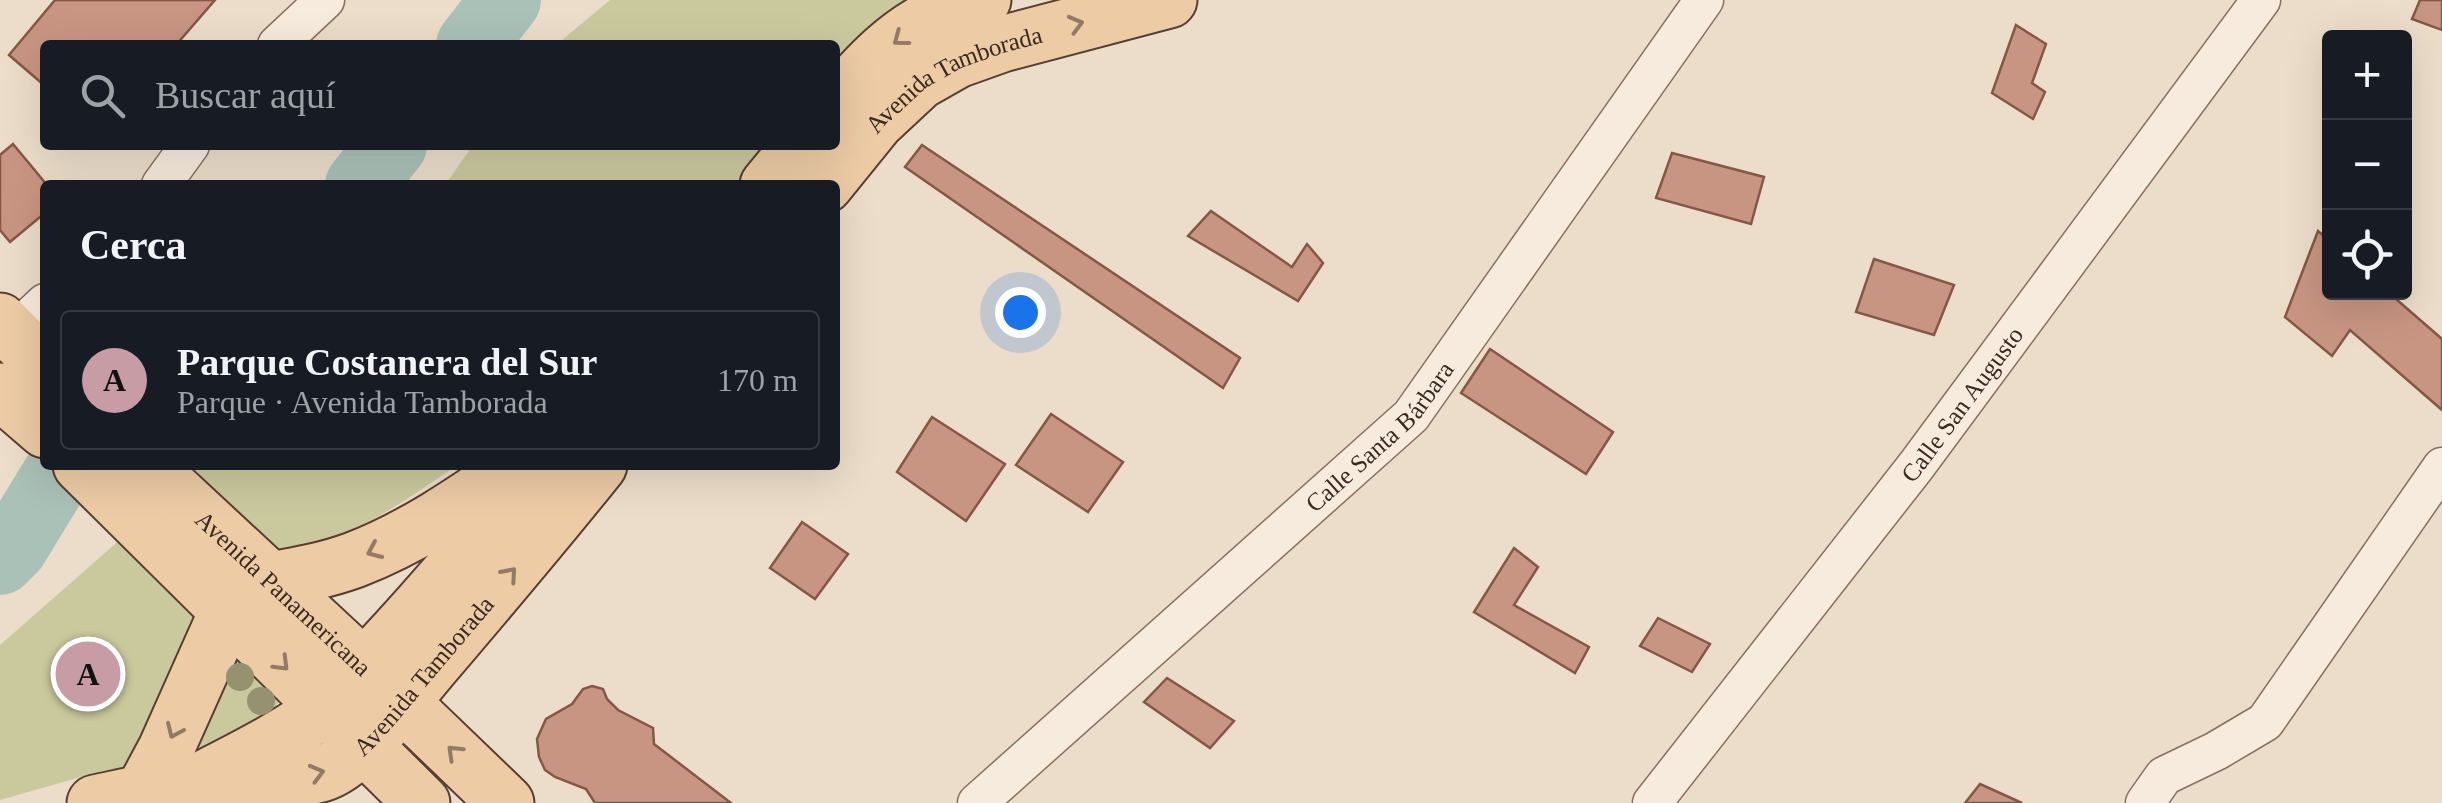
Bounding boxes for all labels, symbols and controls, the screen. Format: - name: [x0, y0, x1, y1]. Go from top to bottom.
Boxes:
- one-way arrow: [1066, 15, 1084, 36]
- street label: Avenida Tamborada: [860, 21, 1045, 138]
- one-way arrow: [893, 28, 911, 45]
- map controls: [2322, 30, 2412, 300]
- button: +: [2322, 30, 2412, 120]
- search box: [40, 40, 840, 150]
- icon: search: [75, 68, 130, 123]
- text: Buscar aquí: [155, 74, 335, 116]
- button: −: [2322, 120, 2412, 210]
- button: locate: [2322, 210, 2412, 300]
- text: Cerca: [80, 222, 187, 268]
- your location: [995, 287, 1046, 338]
- street label: Calle San Augusto: [1895, 321, 2028, 487]
- text: Parque Costanera del Sur: [177, 341, 597, 383]
- street label: Calle Santa Bárbara: [1300, 356, 1459, 517]
- text: A: [103, 362, 126, 398]
- text: 170 m: [717, 362, 798, 398]
- text: Parque · Avenida Tamborada: [177, 384, 548, 420]
- street label: Avenida Panamericana: [190, 505, 377, 681]
- one-way arrow: [366, 539, 384, 559]
- one-way arrow: [498, 567, 516, 585]
- street label: Avenida Tamborada: [348, 590, 499, 761]
- pin: A: [56, 636, 120, 712]
- one-way arrow: [271, 653, 289, 671]
- one-way arrow: [166, 721, 186, 739]
- one-way arrow: [448, 746, 466, 764]
- one-way arrow: [308, 764, 325, 785]

